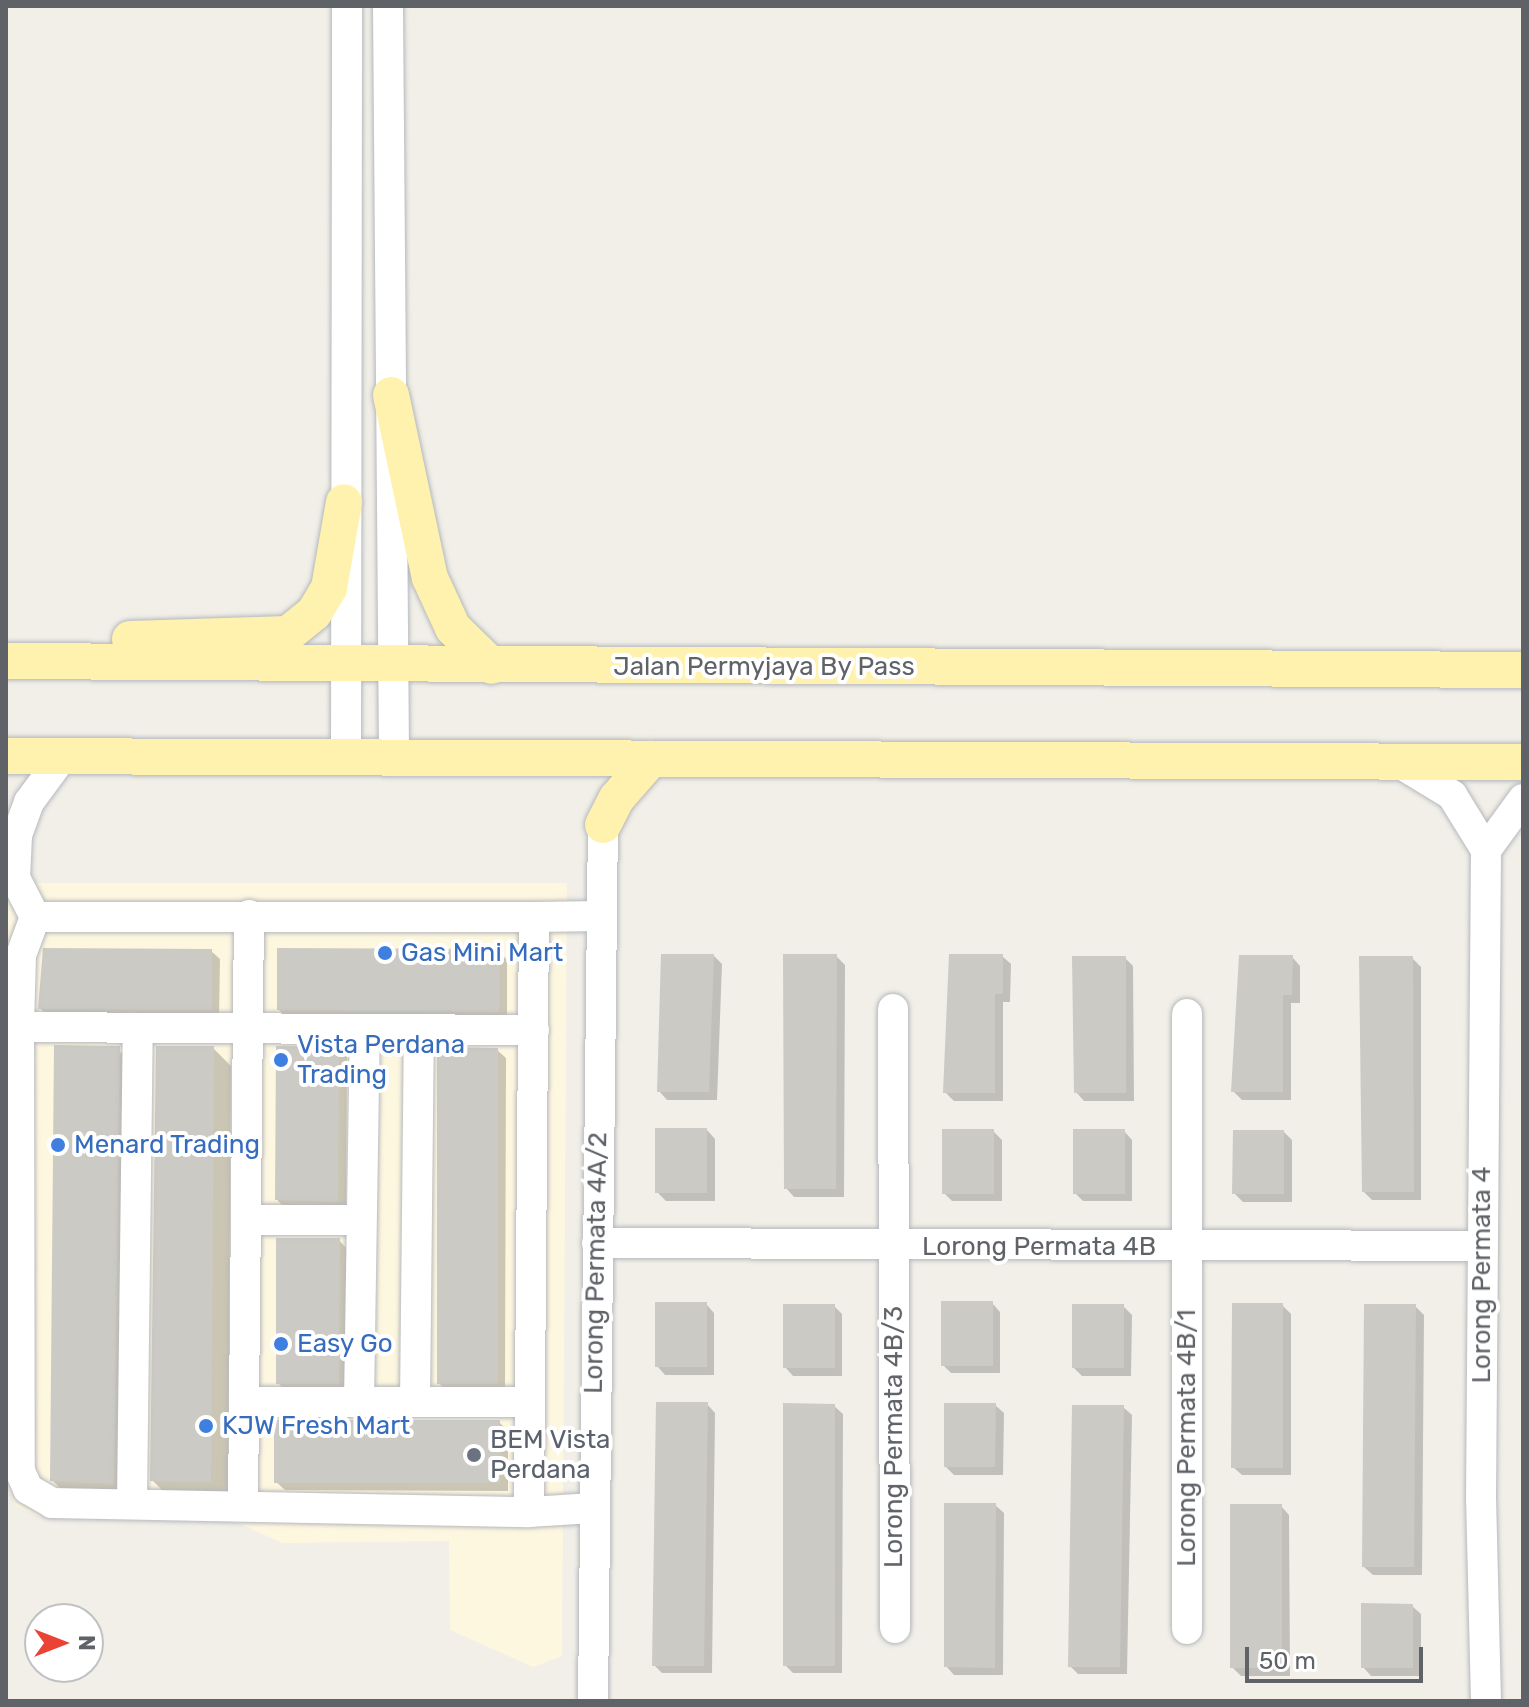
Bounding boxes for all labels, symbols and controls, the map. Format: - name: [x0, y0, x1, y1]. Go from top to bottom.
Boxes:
- street label: Jalan Permyjaya By Pass: [613, 651, 915, 683]
- place label: Gas Mini Mart: [401, 937, 563, 969]
- marker: Gas Mini Mart: [376, 944, 394, 962]
- place label: Vista Perdana Trading: [297, 1029, 465, 1090]
- marker: Vista Perdana Trading: [272, 1051, 290, 1069]
- place label: Menard Trading: [74, 1129, 261, 1161]
- street label: Lorong Permata 4A/2: [578, 1132, 614, 1394]
- marker: Menard Trading: [49, 1136, 67, 1154]
- street label: Lorong Permata 4: [1466, 1167, 1498, 1383]
- street label: Lorong Permata 4B: [922, 1231, 1156, 1263]
- street label: Lorong Permata 4B/3: [878, 1306, 910, 1568]
- street label: Lorong Permata 4B/1: [1171, 1309, 1203, 1567]
- place label: Easy Go: [297, 1328, 393, 1360]
- marker: Easy Go: [272, 1335, 290, 1353]
- place label: KJW Fresh Mart: [222, 1410, 411, 1442]
- marker: KJW Fresh Mart: [197, 1417, 215, 1435]
- place label: BEM Vista Perdana: [490, 1424, 611, 1486]
- marker: BEM Vista Perdana: [465, 1446, 483, 1464]
- north arrow: [24, 1603, 104, 1683]
- scale bar: [1249, 1631, 1427, 1681]
- text: N: [73, 1635, 100, 1651]
- text: 50 m: [1259, 1647, 1316, 1675]

